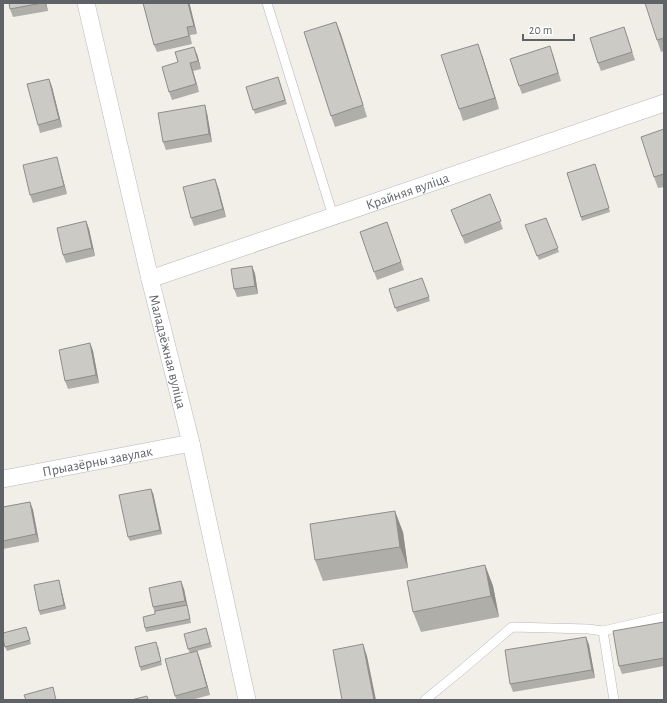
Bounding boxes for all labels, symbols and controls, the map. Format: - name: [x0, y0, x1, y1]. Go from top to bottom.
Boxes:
- scale bar: [523, 16, 574, 42]
- text: 20 m: [529, 24, 552, 36]
- street label: Крайняя вуліца: [364, 171, 452, 213]
- street label: Маладзёжная вуліца: [146, 293, 188, 411]
- street label: Прыазёрны завулак: [41, 444, 154, 479]

